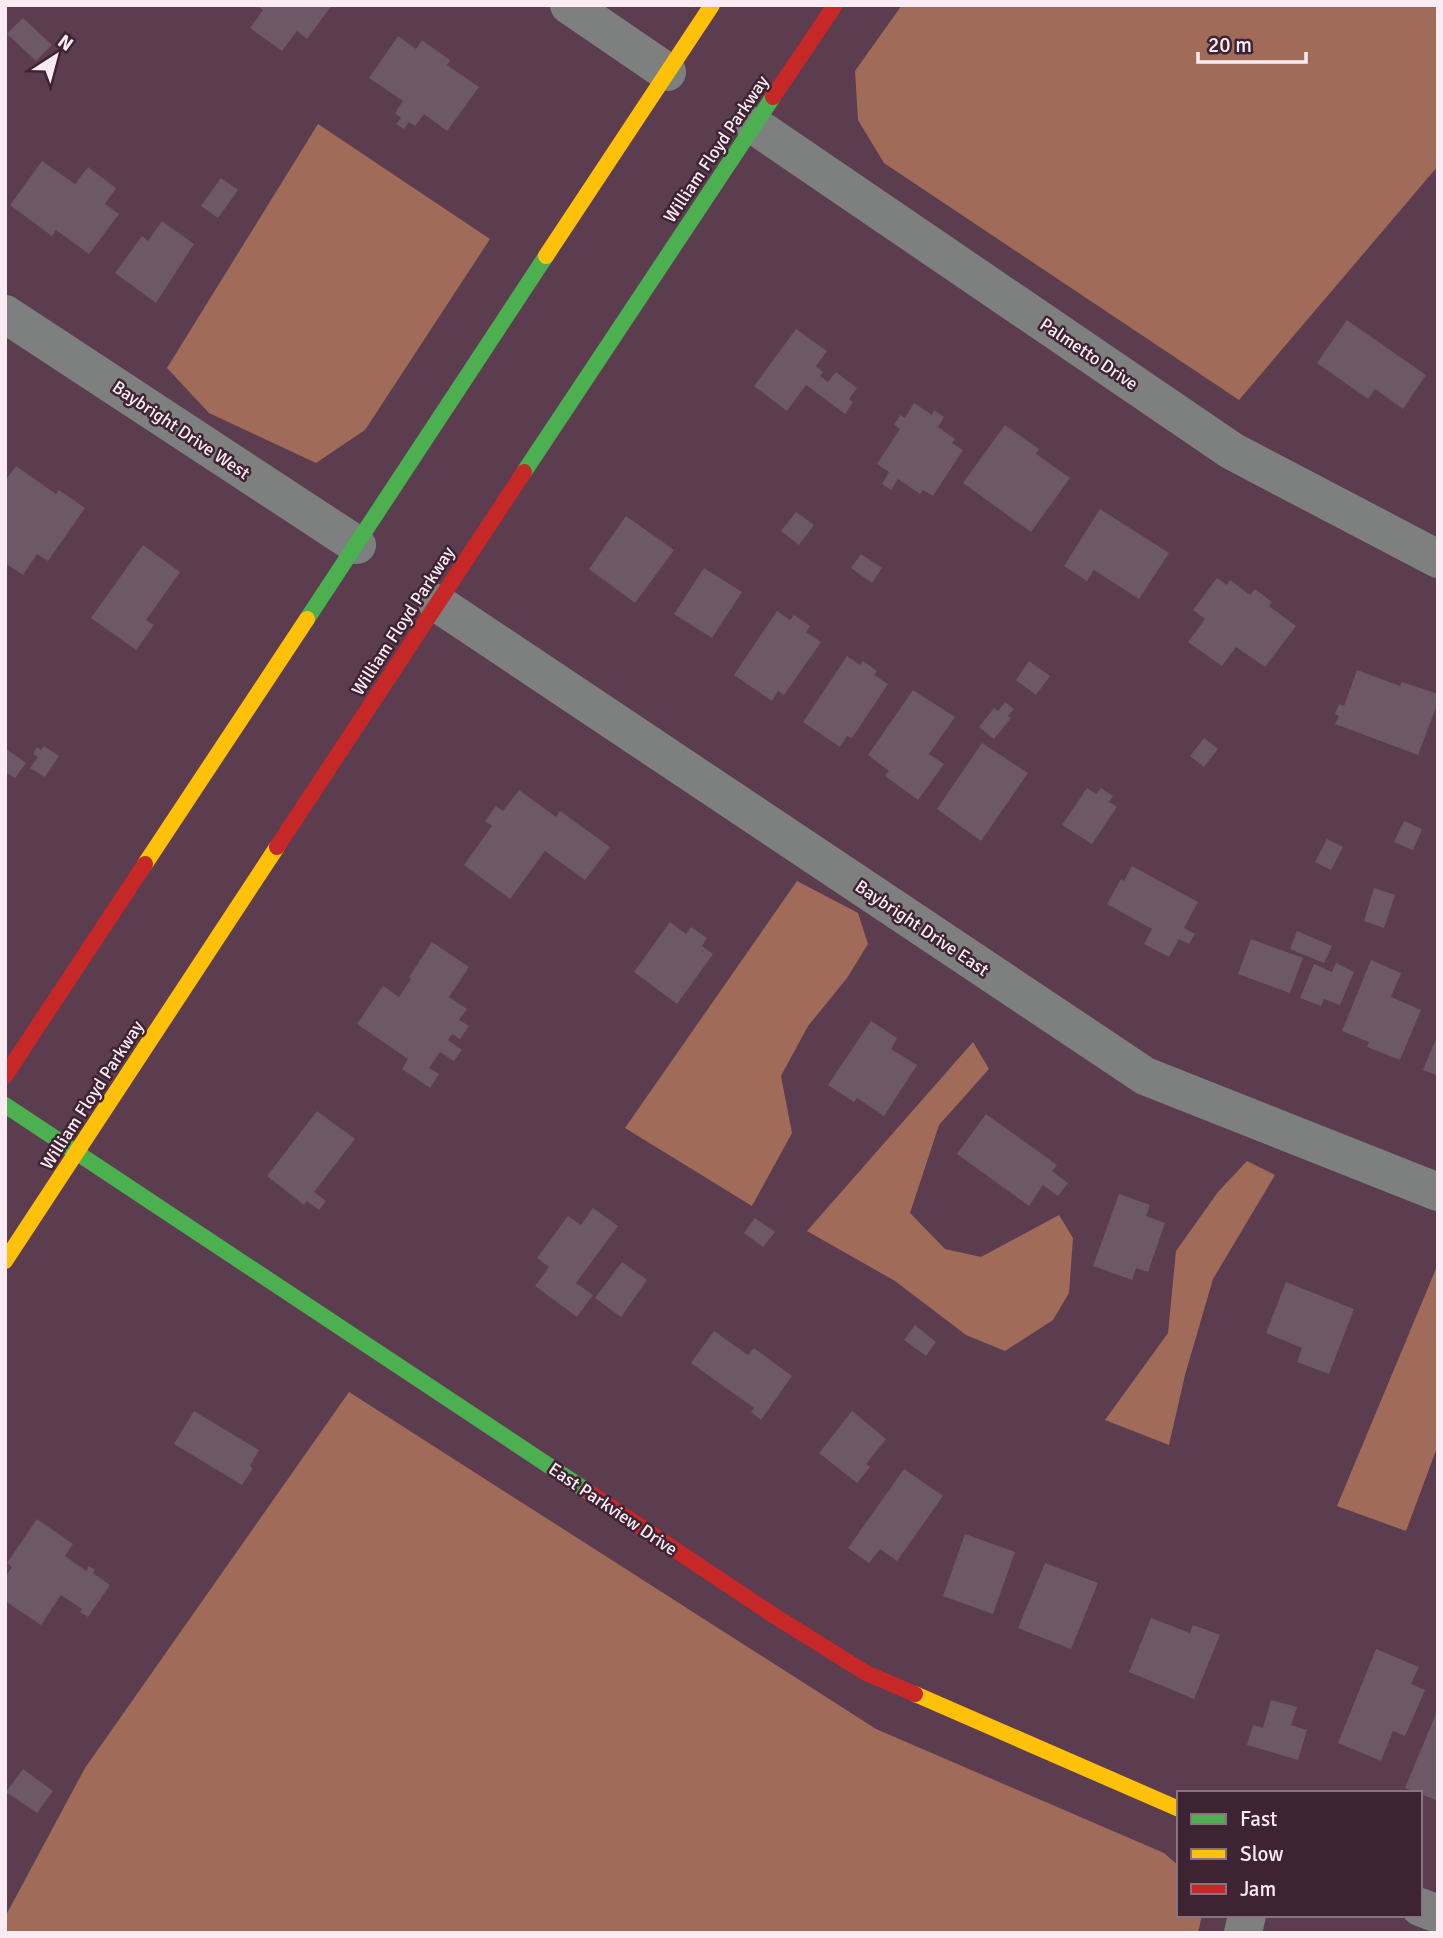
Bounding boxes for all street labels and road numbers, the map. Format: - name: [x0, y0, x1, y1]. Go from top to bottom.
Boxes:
- street label: William Floyd Parkway: [659, 71, 774, 227]
- street label: Palmetto Drive: [1036, 313, 1142, 395]
- street label: Baybright Drive West: [108, 376, 254, 484]
- street label: William Floyd Parkway: [347, 542, 460, 699]
- street label: Baybright Drive East: [851, 875, 993, 981]
- street label: William Floyd Parkway: [36, 1016, 149, 1173]
- street label: East Parkview Drive: [544, 1458, 682, 1560]

